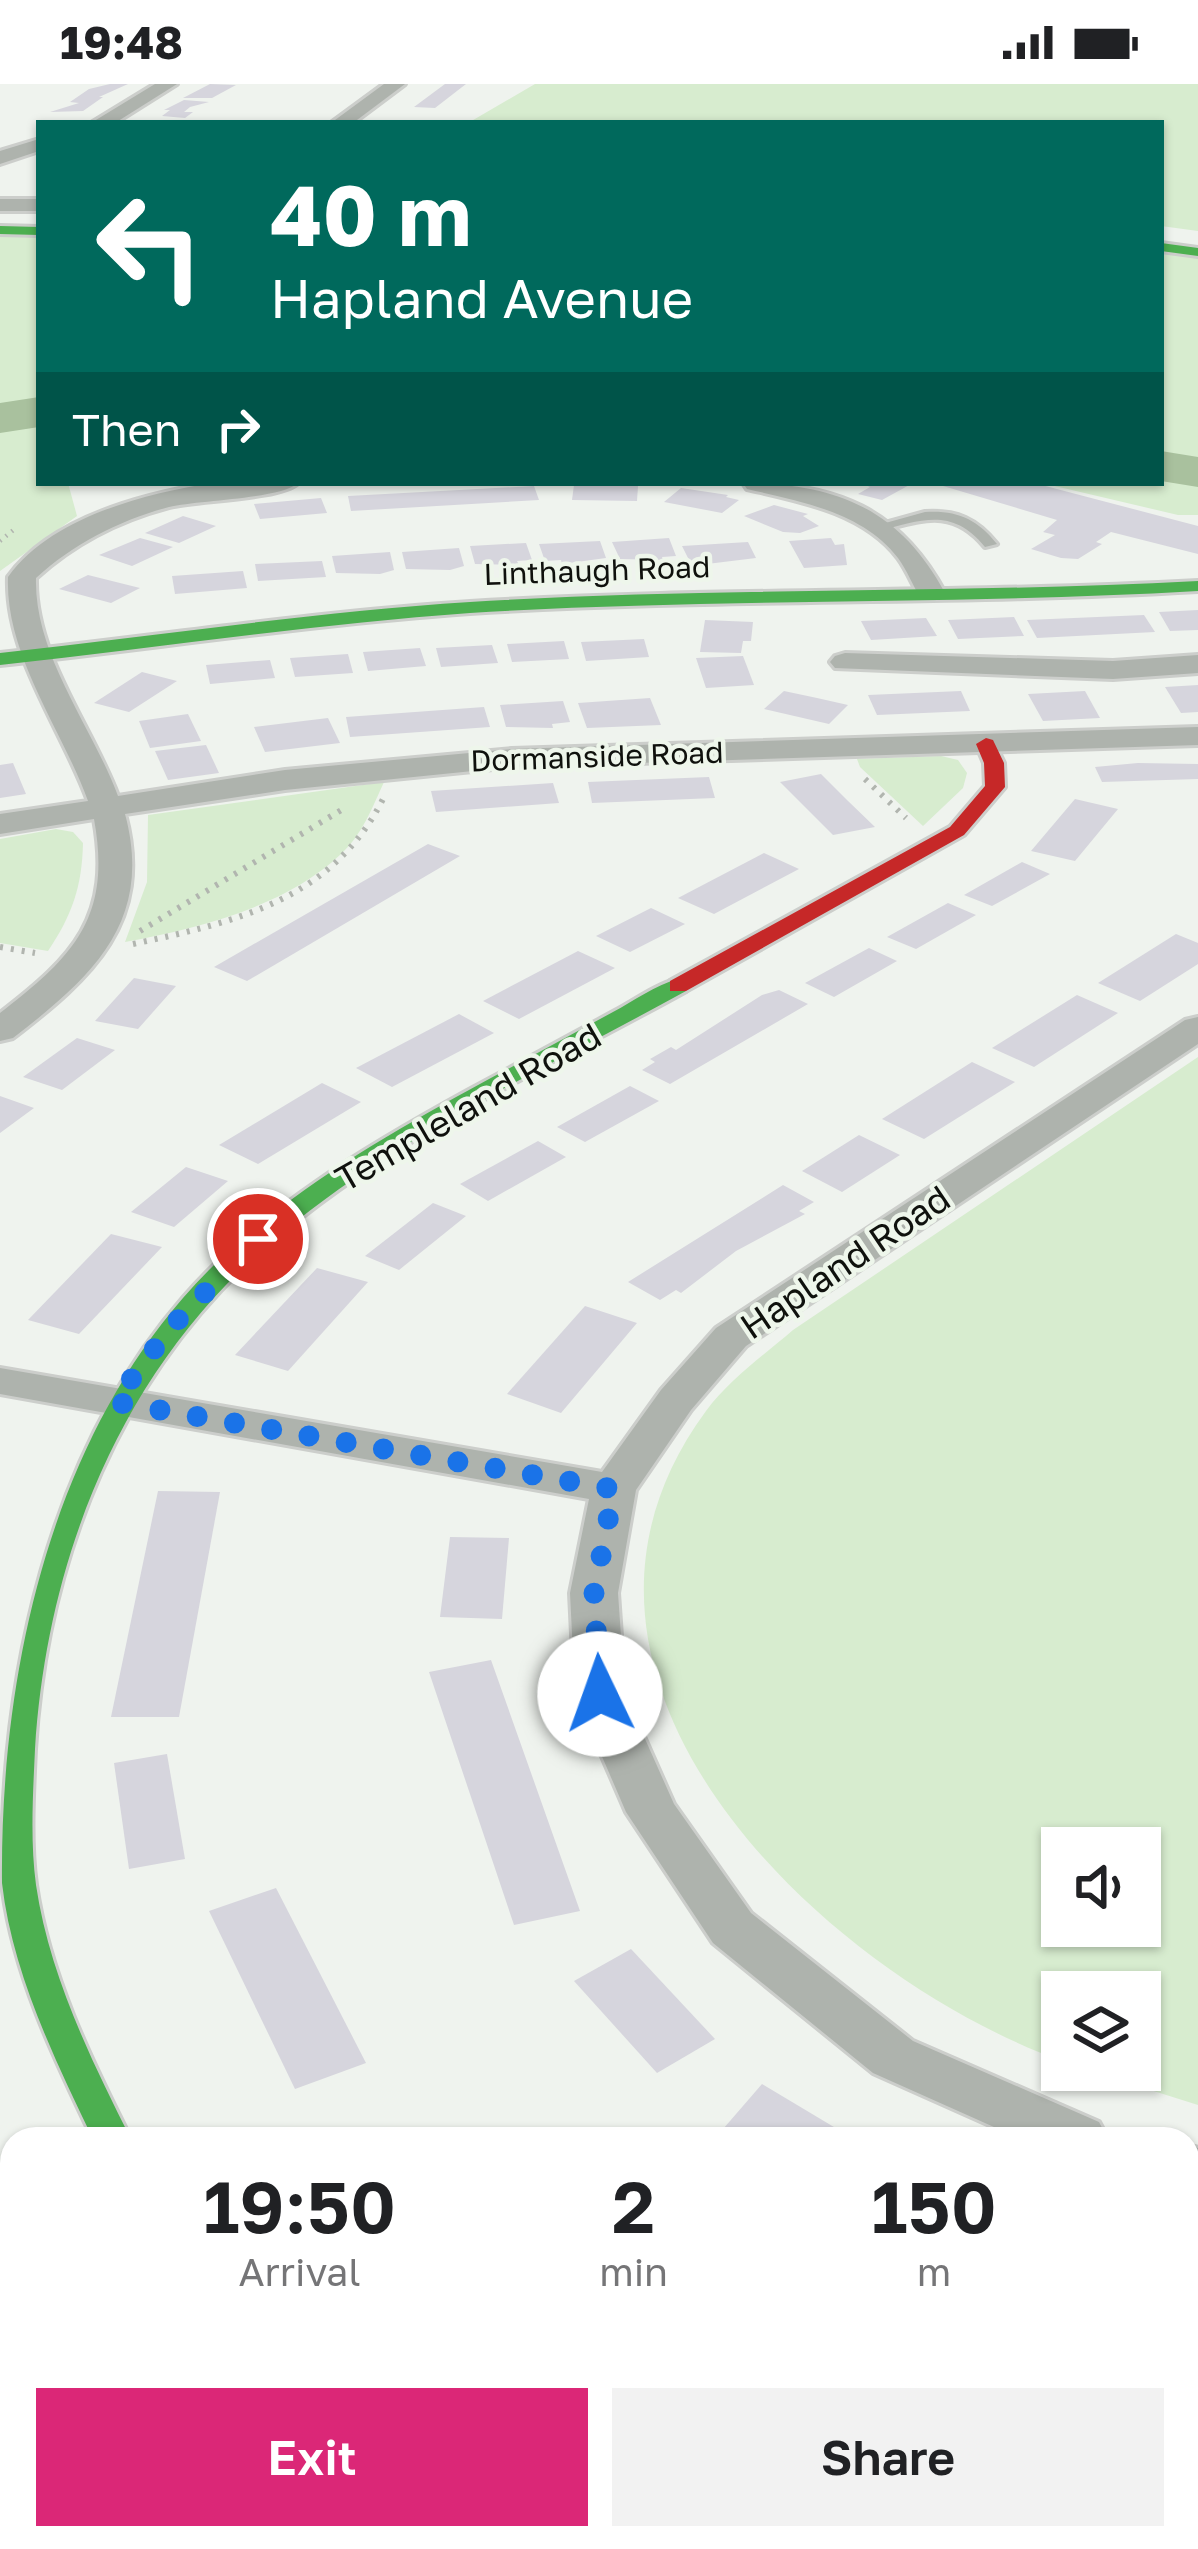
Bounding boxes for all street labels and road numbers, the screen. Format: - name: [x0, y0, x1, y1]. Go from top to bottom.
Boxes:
- street label: Linthaugh Road: [483, 548, 711, 592]
- street label: Dormanside Road: [470, 734, 724, 778]
- street label: Templeland Road: [327, 1013, 608, 1200]
- street label: Hapland Road: [732, 1176, 958, 1347]

